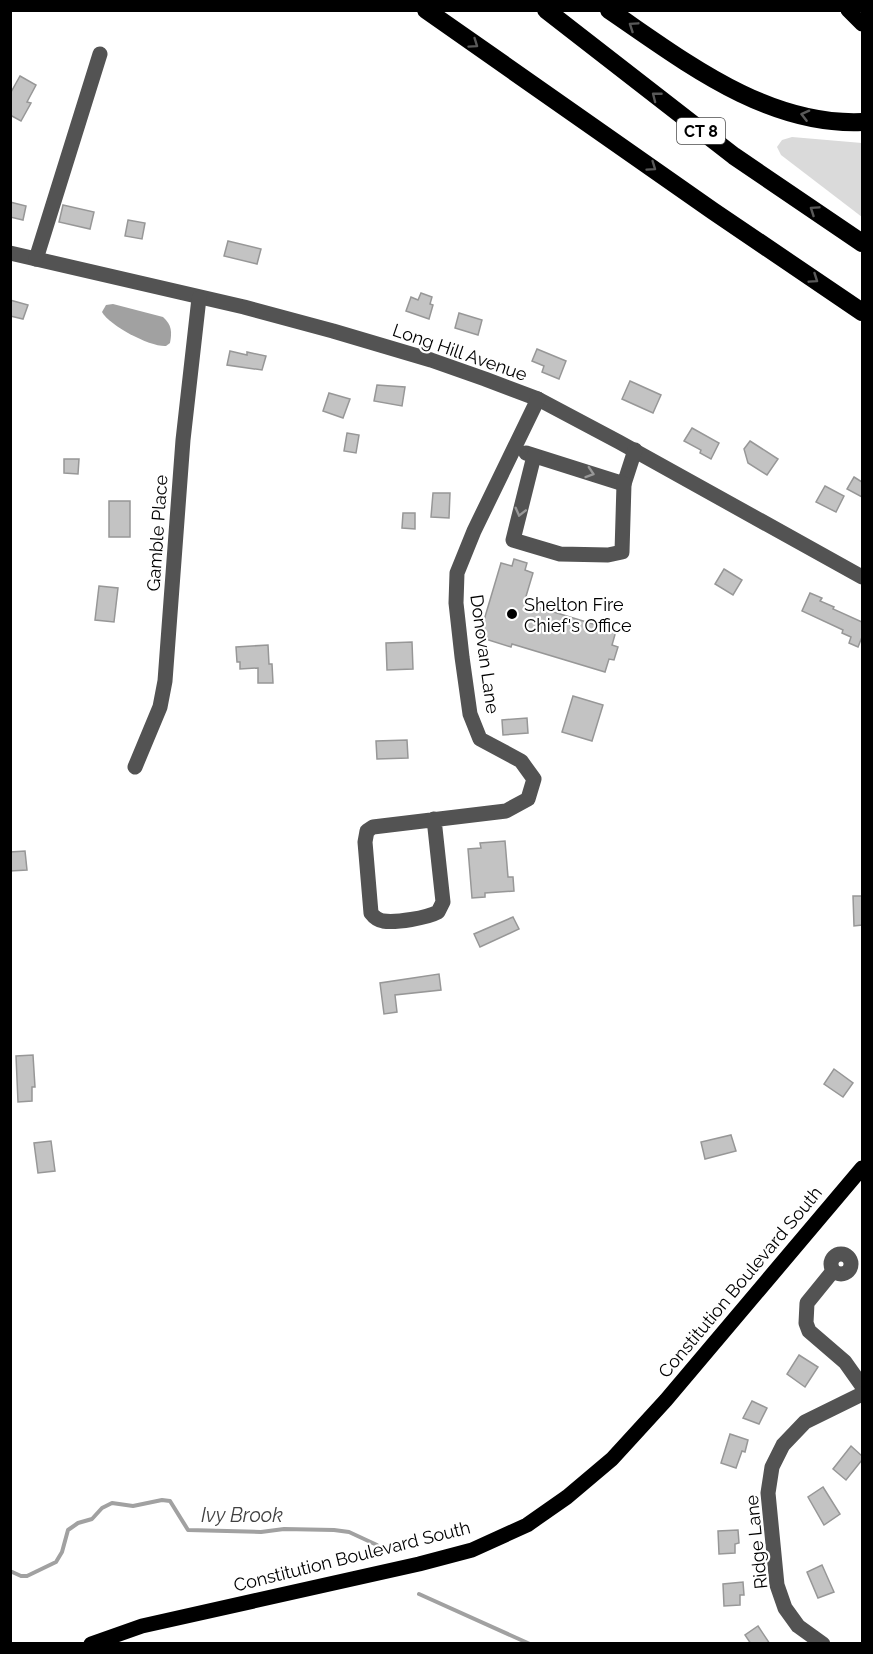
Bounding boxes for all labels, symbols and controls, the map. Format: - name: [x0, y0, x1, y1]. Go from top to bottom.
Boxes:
- one-way arrow: [628, 23, 639, 34]
- one-way arrow: [468, 37, 479, 48]
- one-way arrow: [652, 92, 663, 103]
- one-way arrow: [800, 110, 810, 123]
- road number: CT 8: [677, 118, 725, 144]
- one-way arrow: [645, 160, 656, 171]
- one-way arrow: [810, 206, 821, 217]
- one-way arrow: [807, 272, 818, 283]
- street label: Long Hill Avenue: [390, 319, 530, 385]
- one-way arrow: [584, 466, 595, 479]
- street label: Gamble Place: [142, 474, 172, 592]
- one-way arrow: [515, 507, 528, 517]
- street label: Donovan Lane: [466, 593, 504, 715]
- place label: Shelton Fire Chief's Office: [524, 594, 632, 636]
- marker: Shelton Fire Chief's Office: [505, 607, 519, 621]
- street label: Constitution Boulevard South: [654, 1182, 826, 1382]
- street label: Ridge Lane: [741, 1494, 771, 1590]
- water label: Ivy Brook: [201, 1503, 283, 1527]
- street label: Constitution Boulevard South: [231, 1516, 473, 1596]

